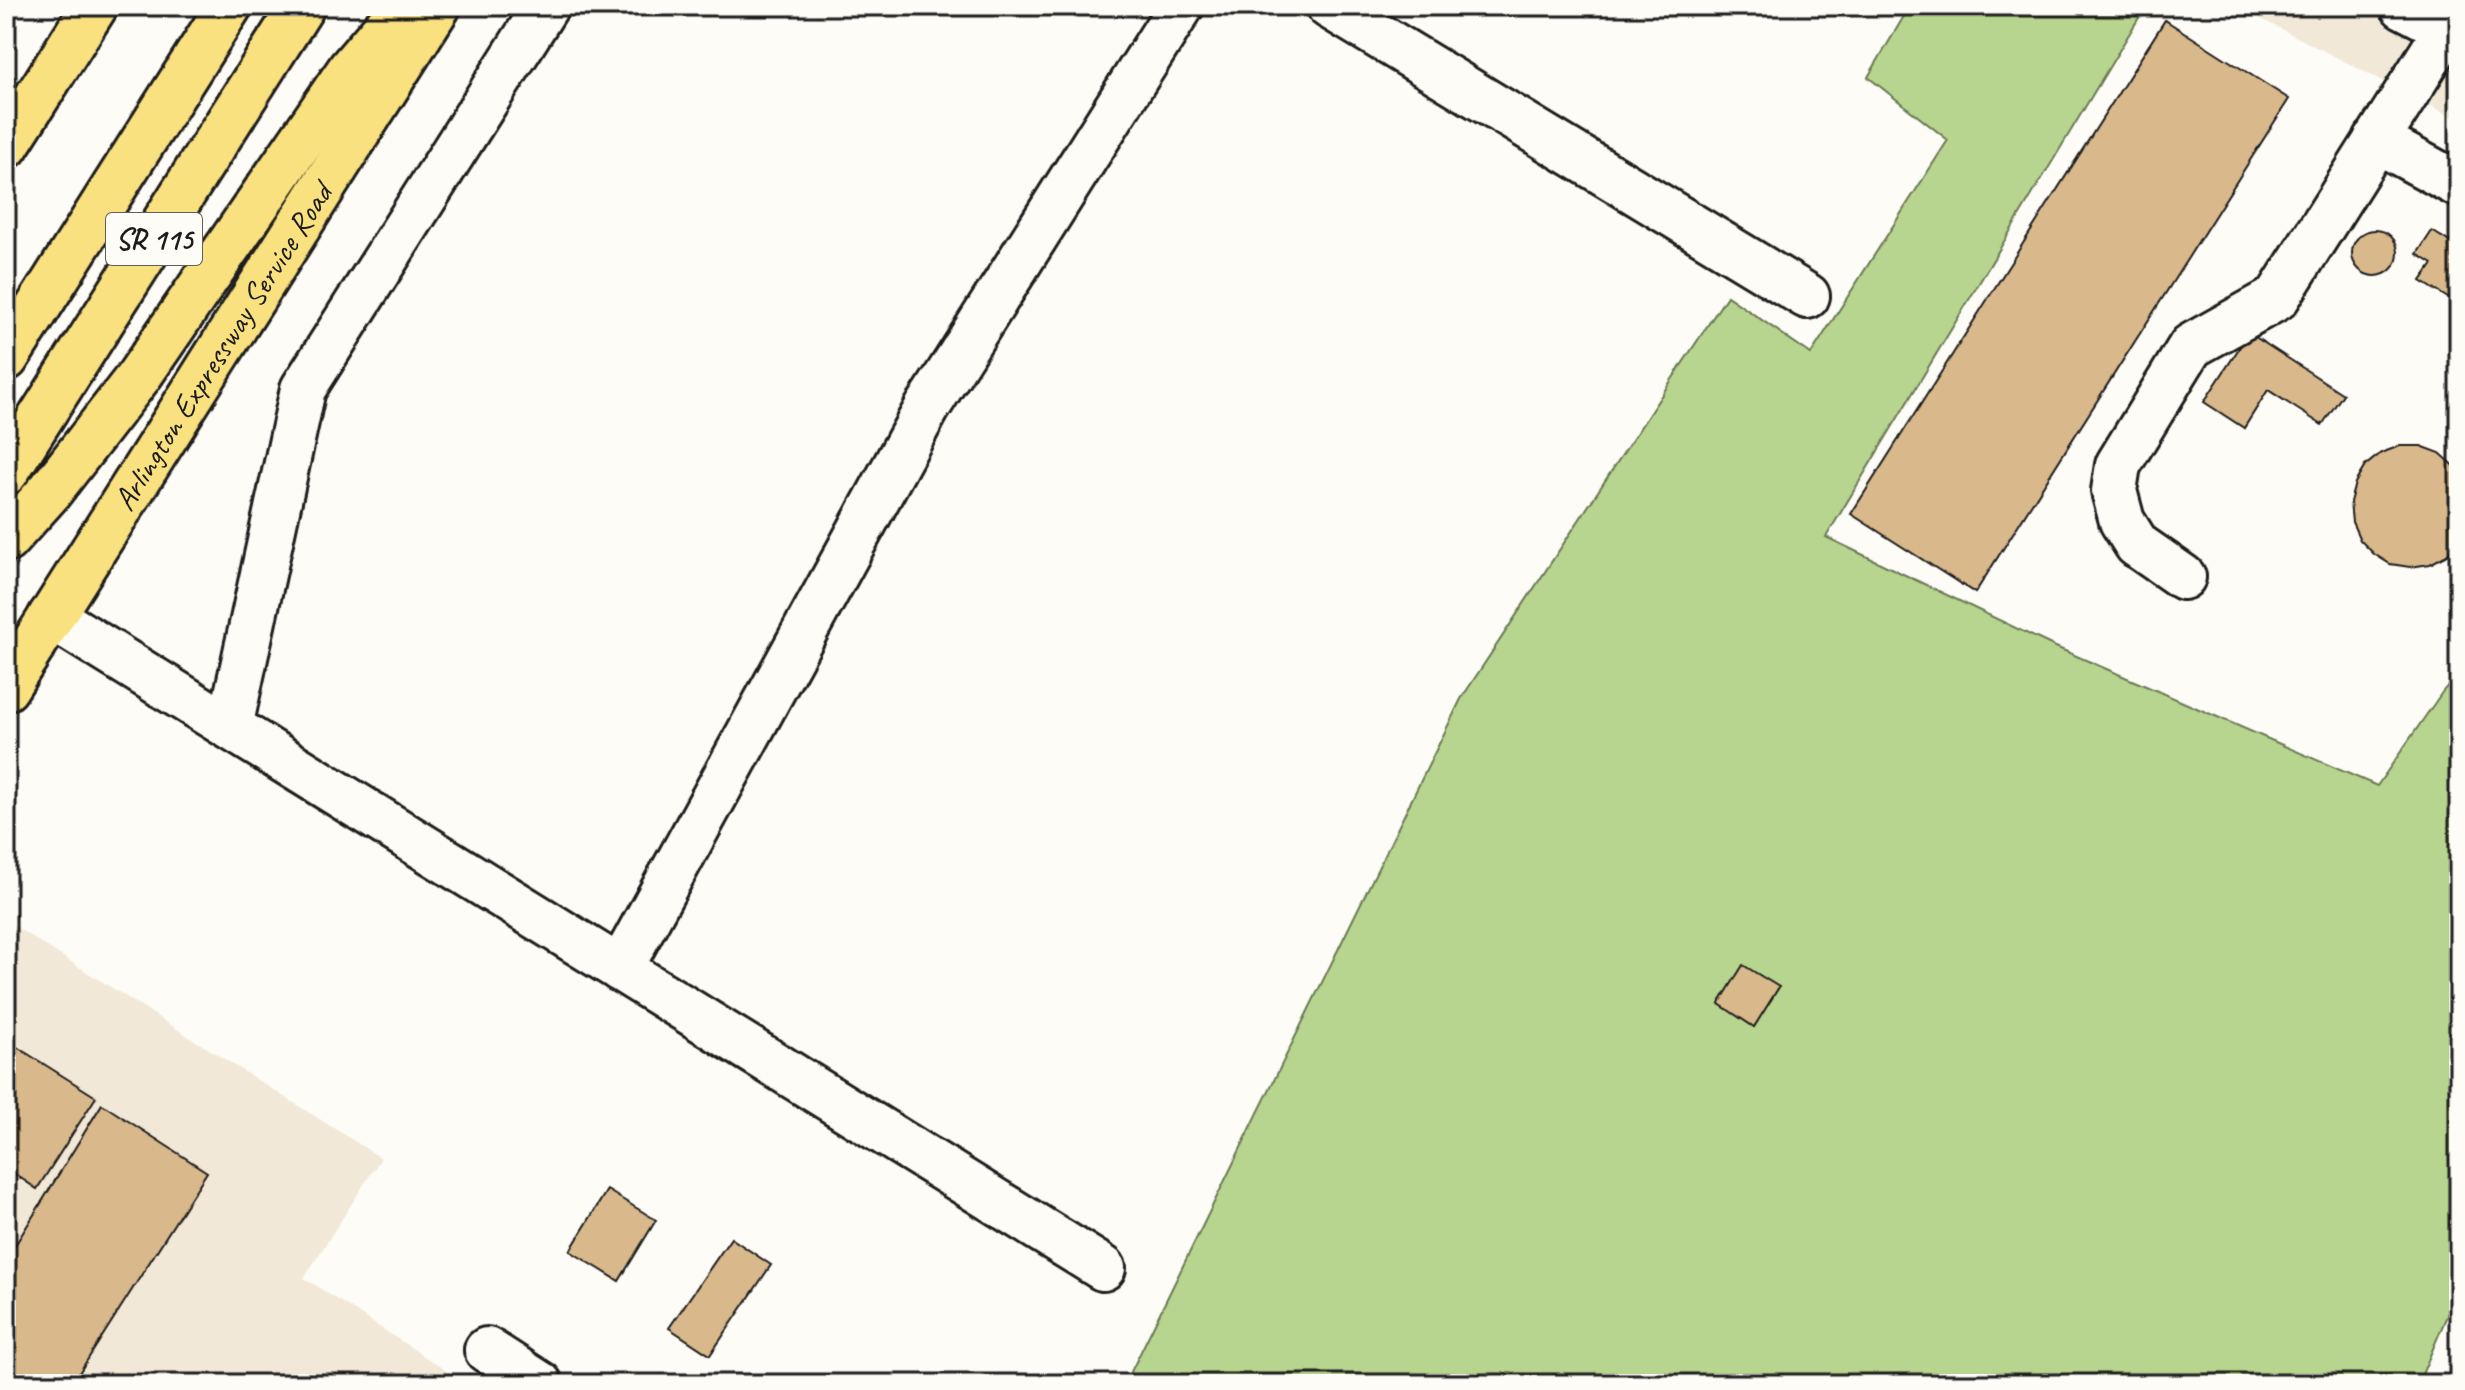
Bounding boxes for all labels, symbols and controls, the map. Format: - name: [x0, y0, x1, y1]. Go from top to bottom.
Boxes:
- street label: Arlington Expressway Service Road: [103, 171, 344, 518]
- road number: SR 115: [106, 213, 202, 265]

